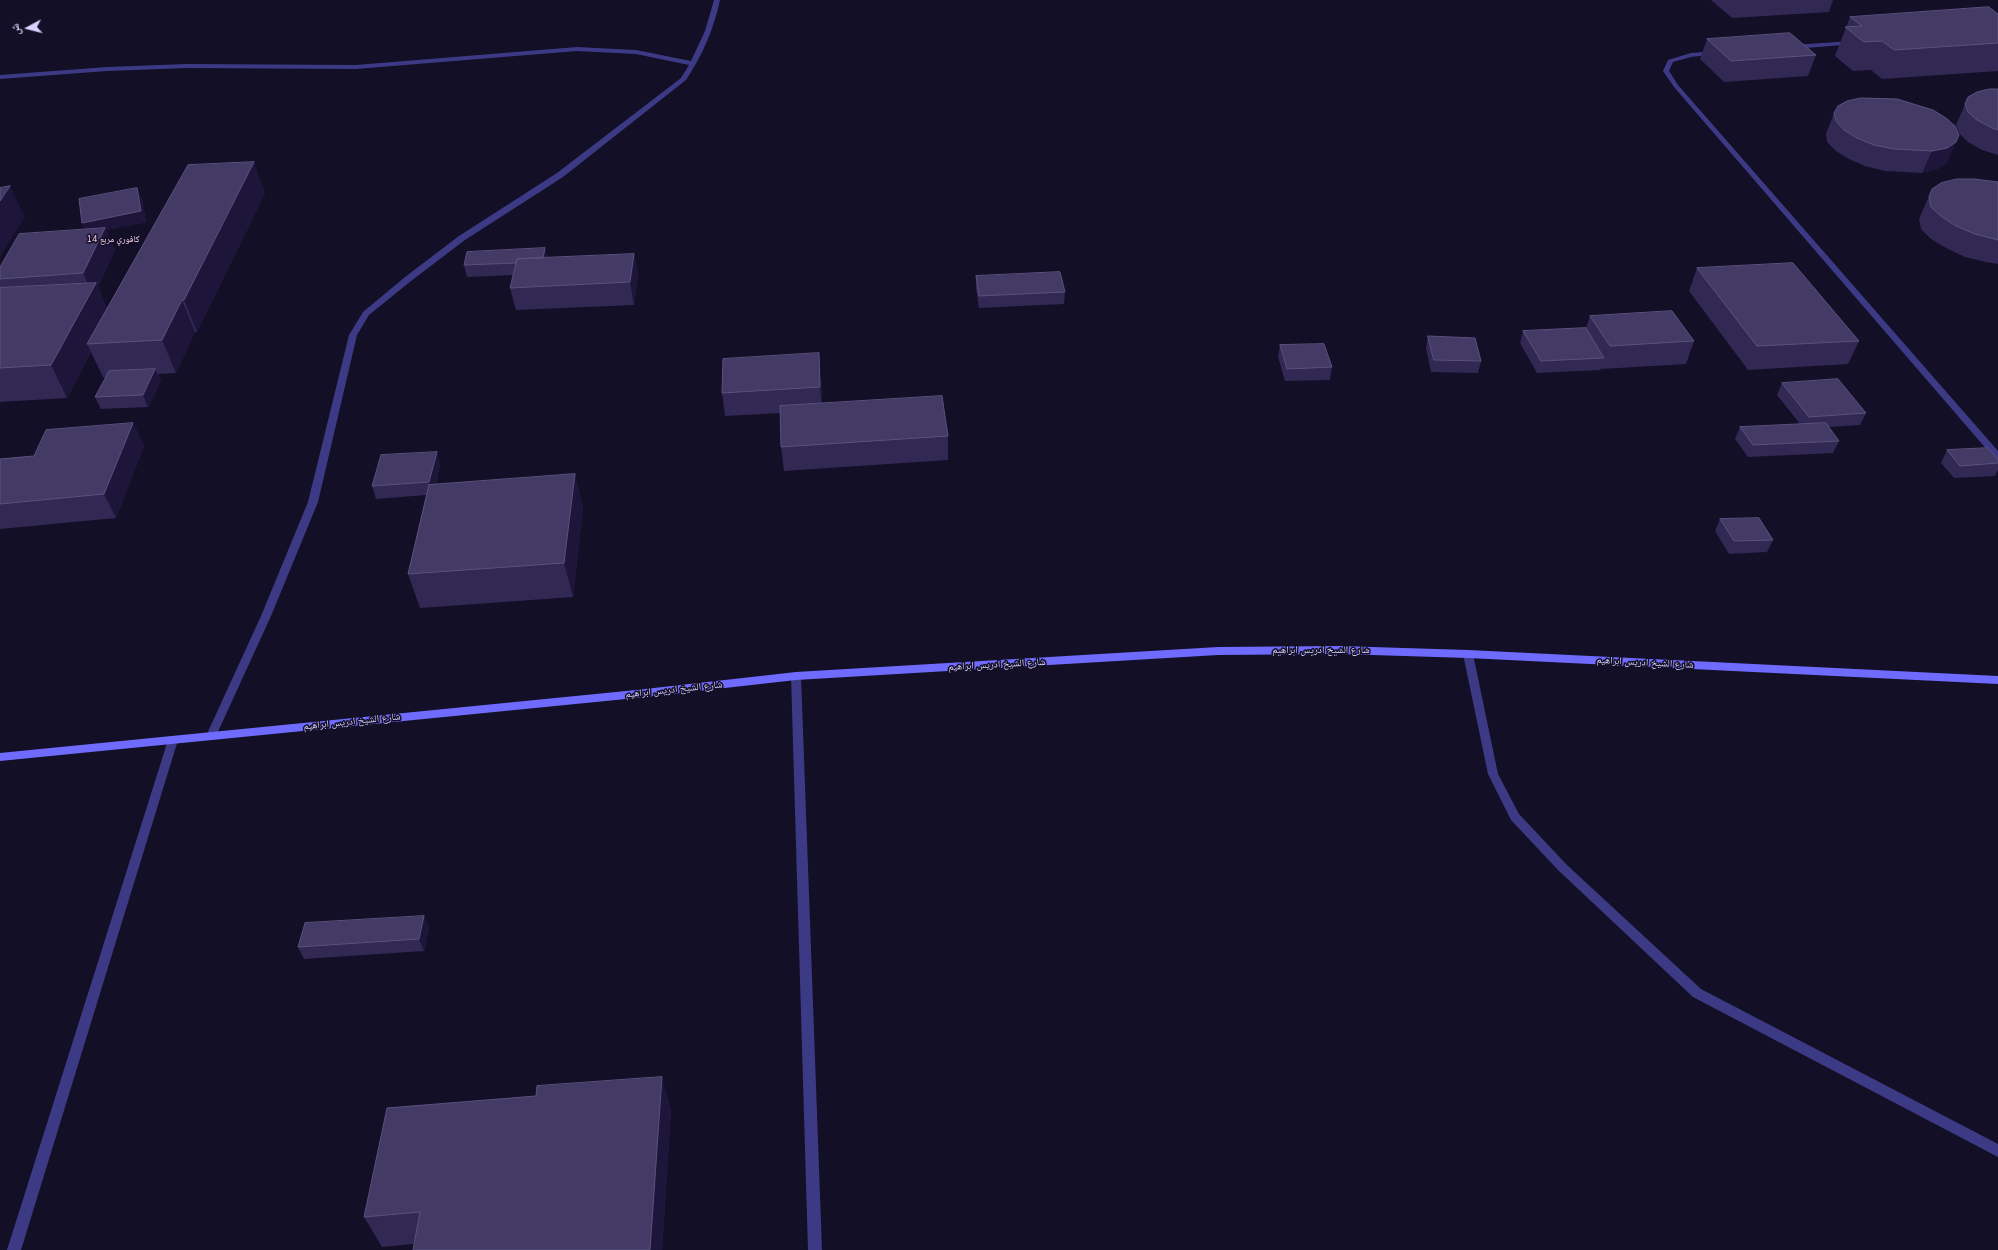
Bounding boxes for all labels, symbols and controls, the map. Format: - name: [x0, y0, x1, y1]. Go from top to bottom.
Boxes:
- north arrow: [8, 8, 48, 48]
- text: ش: [7, 23, 24, 36]
- district label: كافوري مربع 14: [87, 235, 139, 245]
- street label: شارع الشيخ ادريس ابراهيم: [1272, 645, 1370, 657]
- street label: شارع الشيخ ادريس ابراهيم: [1596, 654, 1694, 672]
- street label: شارع الشيخ ادريس ابراهيم: [948, 656, 1046, 674]
- street label: شارع الشيخ ادريس ابراهيم: [625, 679, 723, 701]
- street label: شارع الشيخ ادريس ابراهيم: [303, 711, 401, 733]

